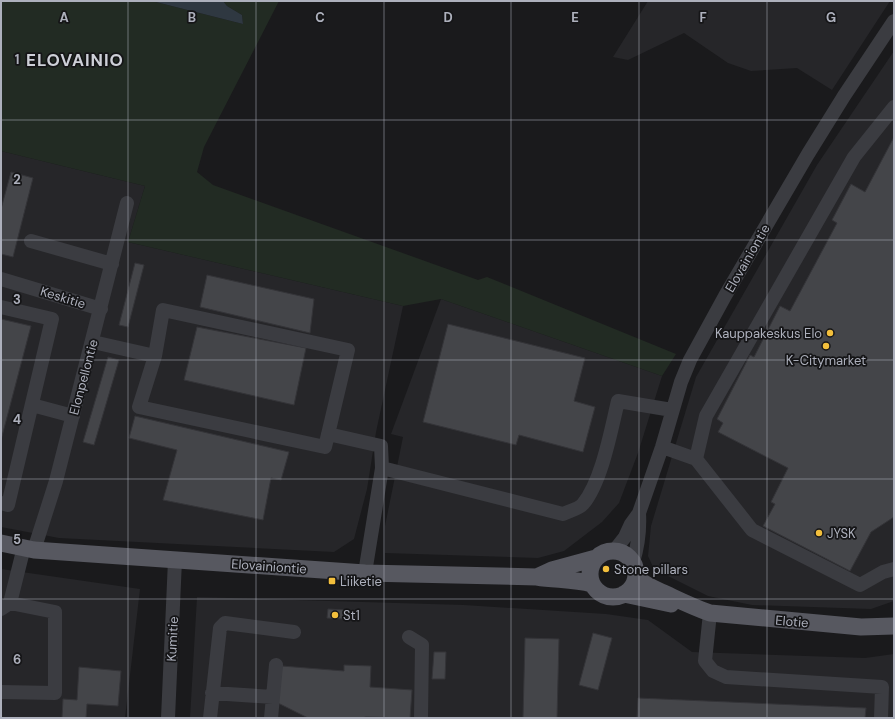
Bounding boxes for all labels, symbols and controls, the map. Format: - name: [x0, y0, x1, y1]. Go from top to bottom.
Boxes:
- text: A: [59, 9, 69, 26]
- text: B: [188, 9, 196, 26]
- text: C: [315, 9, 325, 26]
- text: D: [443, 9, 453, 26]
- text: E: [571, 9, 579, 26]
- text: F: [699, 9, 707, 26]
- text: G: [826, 9, 836, 26]
- district label: ELOVAINIO: [26, 49, 124, 71]
- text: 1: [15, 51, 19, 68]
- text: 2: [13, 171, 21, 188]
- street label: Elovainiontie: [721, 221, 774, 295]
- street label: Keskitie: [38, 283, 88, 312]
- text: 3: [13, 291, 21, 308]
- place label: Kauppakeskus Elo: [715, 325, 822, 342]
- marker: Kauppakeskus Elo: [825, 328, 835, 338]
- street label: Elonpellontie: [65, 337, 102, 417]
- marker: K-Citymarket: [821, 341, 831, 351]
- place label: K-Citymarket: [786, 352, 866, 369]
- text: 4: [13, 411, 21, 428]
- place label: JYSK: [827, 525, 856, 542]
- marker: JYSK: [814, 528, 824, 538]
- text: 5: [13, 531, 21, 548]
- street label: Elovainiontie: [231, 555, 307, 578]
- place label: Stone pillars: [614, 561, 688, 578]
- marker: Stone pillars: [601, 564, 611, 574]
- place label: Liiketie: [340, 573, 382, 590]
- marker: Liiketie: [327, 576, 337, 586]
- place label: St1: [343, 607, 360, 624]
- marker: St1: [330, 610, 340, 620]
- street label: Elotie: [775, 612, 809, 631]
- street label: Kumitie: [163, 616, 182, 662]
- text: 6: [13, 651, 21, 668]

